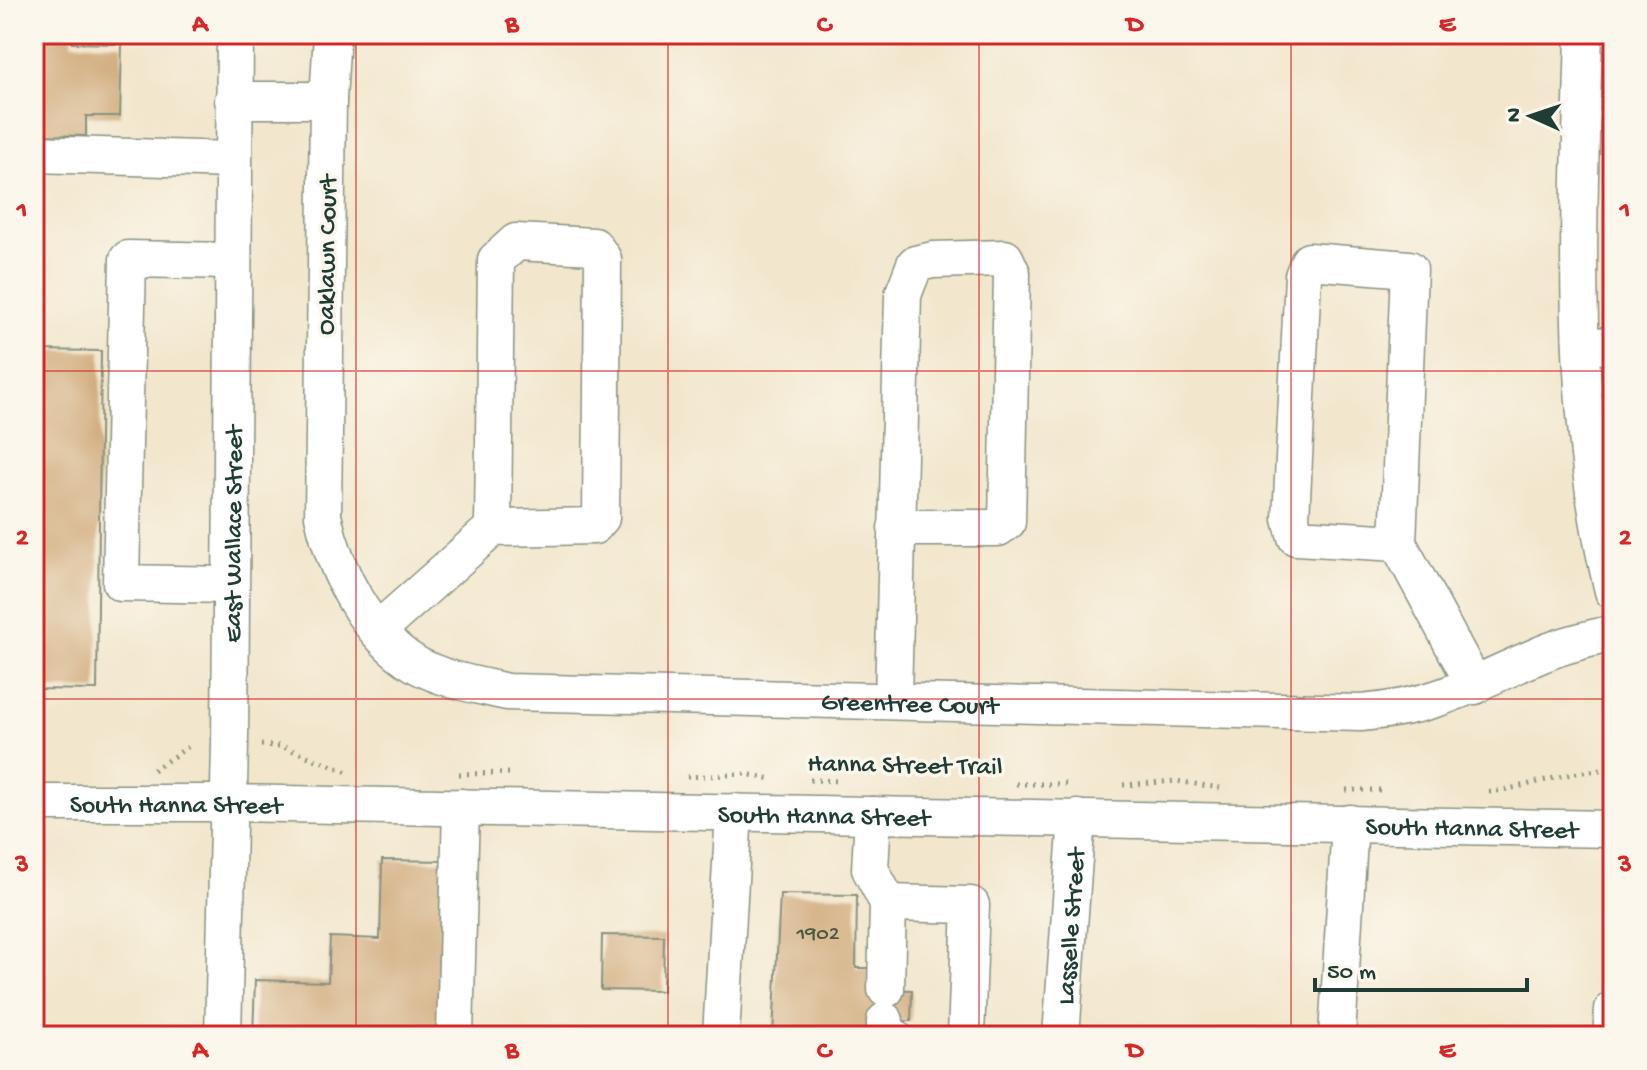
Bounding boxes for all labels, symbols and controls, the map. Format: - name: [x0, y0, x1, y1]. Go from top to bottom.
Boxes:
- text: A: [191, 11, 209, 42]
- text: B: [504, 11, 520, 42]
- text: C: [817, 11, 834, 42]
- text: D: [1125, 11, 1145, 42]
- text: E: [1439, 11, 1457, 42]
- north arrow: [1491, 76, 1571, 156]
- text: N: [1502, 107, 1528, 123]
- street label: Oaklawn Court: [313, 172, 346, 335]
- text: 1: [16, 197, 27, 228]
- text: 1: [1619, 197, 1630, 228]
- street label: East Wallace Street: [220, 423, 252, 643]
- text: 2: [16, 524, 29, 555]
- text: 2: [1619, 524, 1632, 555]
- street label: Greentree Court: [820, 689, 1001, 724]
- street label: Hanna Street Trail: [807, 750, 1003, 785]
- street label: South Hanna Street: [70, 792, 285, 824]
- street label: South Hanna Street: [717, 801, 933, 836]
- street label: South Hanna Street: [1365, 813, 1581, 848]
- street label: Lasselle Street: [1052, 845, 1095, 1006]
- text: 3: [14, 851, 29, 882]
- text: 3: [1617, 851, 1632, 882]
- house number: 1902: [795, 922, 840, 948]
- scale bar: [1315, 942, 1527, 992]
- text: 50 m: [1327, 959, 1376, 988]
- text: A: [191, 1037, 209, 1068]
- text: B: [504, 1037, 520, 1068]
- text: C: [817, 1037, 834, 1068]
- text: D: [1125, 1037, 1145, 1068]
- text: E: [1439, 1037, 1457, 1068]

